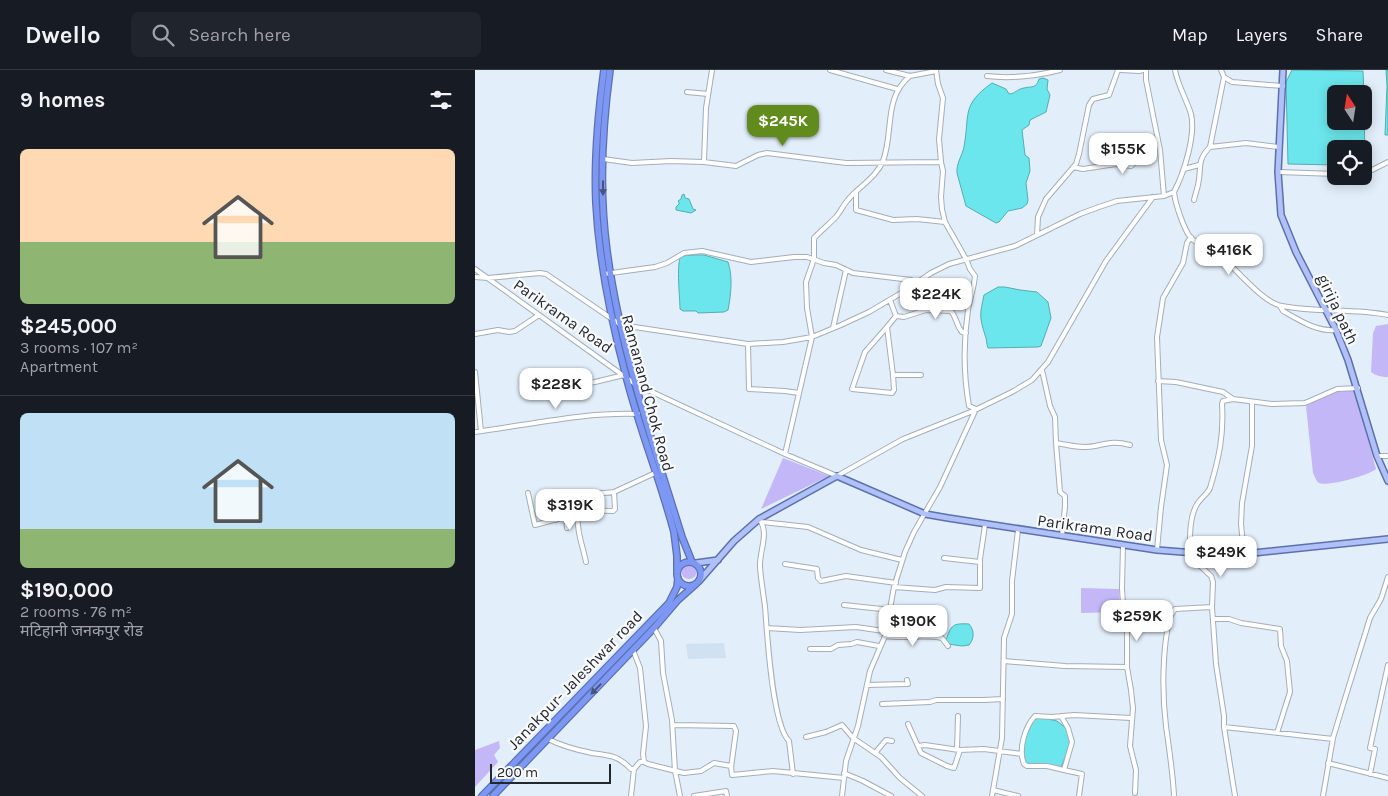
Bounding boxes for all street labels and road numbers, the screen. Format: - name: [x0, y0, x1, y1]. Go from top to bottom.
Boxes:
- street label: girija path: [1313, 271, 1363, 347]
- street label: Parikrama Road: [510, 275, 616, 357]
- street label: Ramanand Chok Road: [618, 312, 678, 474]
- street label: Parikrama Road: [1036, 511, 1154, 545]
- street label: Janakpur- Jaleshwar road: [504, 607, 646, 753]

